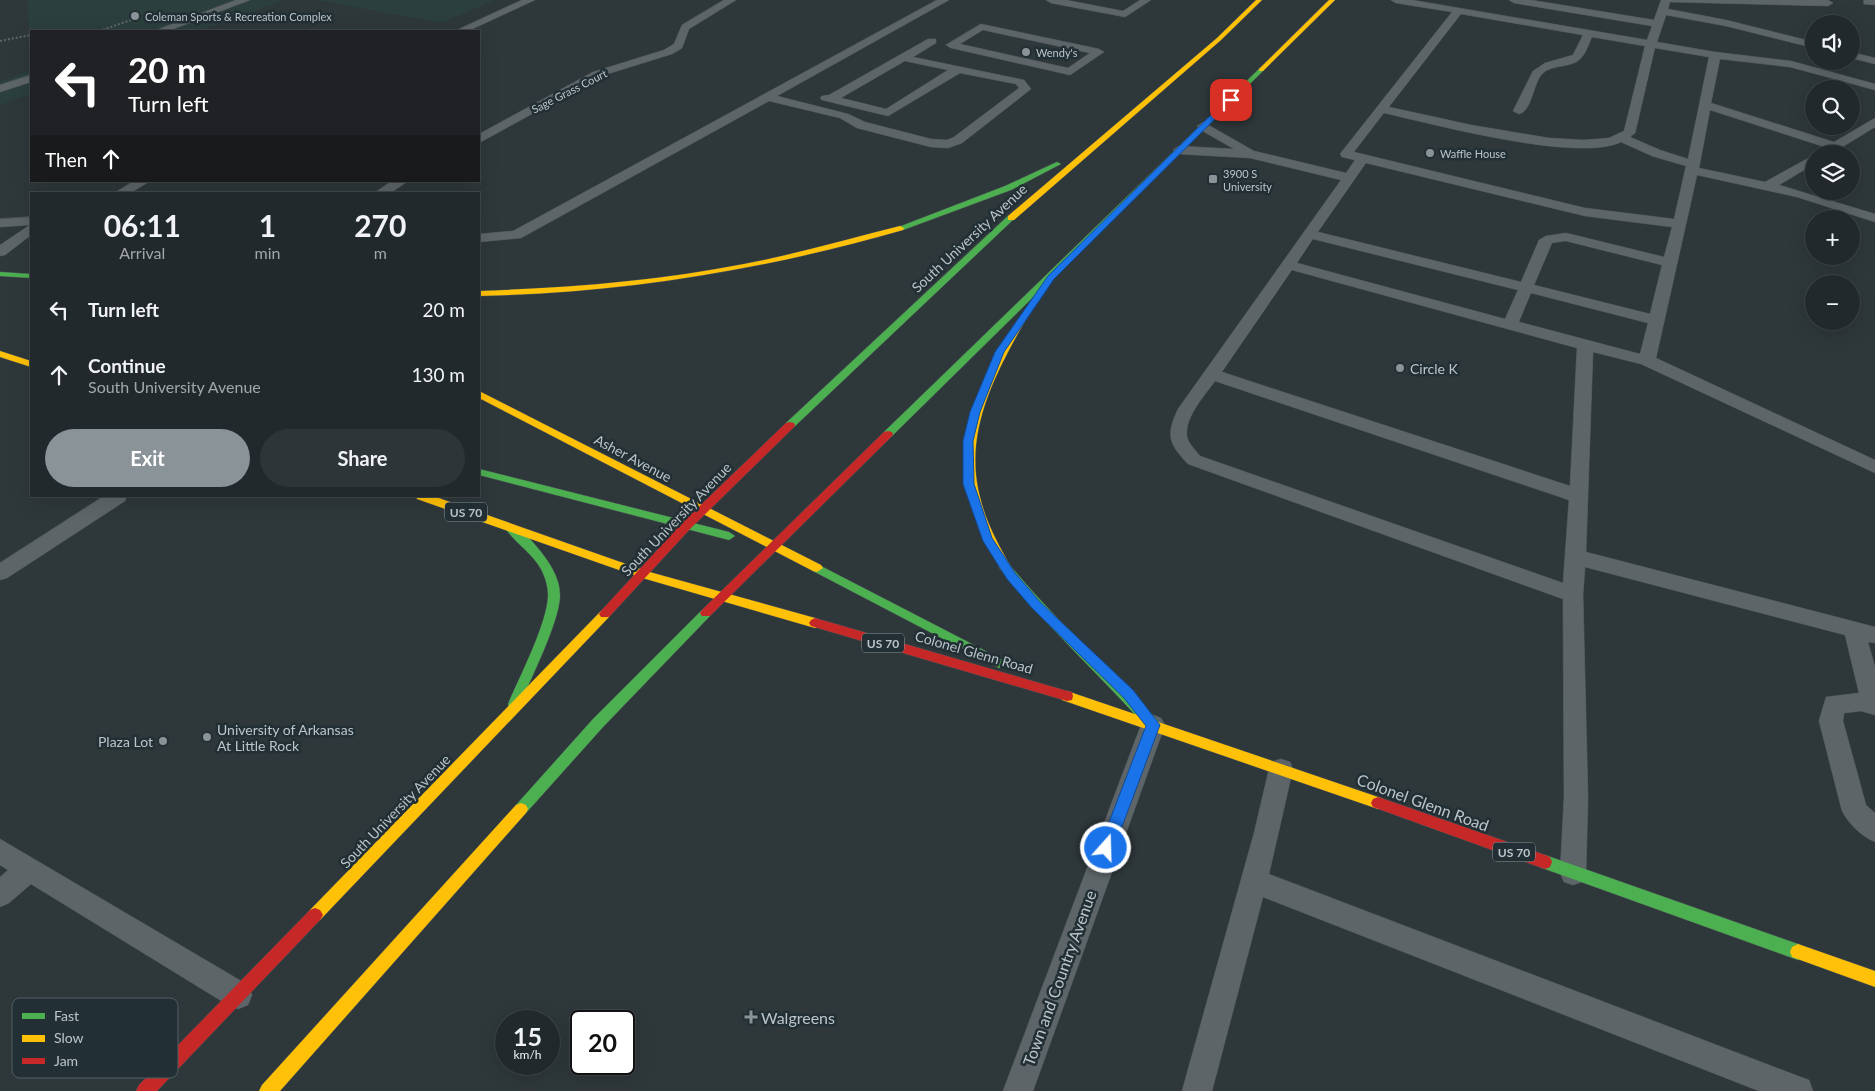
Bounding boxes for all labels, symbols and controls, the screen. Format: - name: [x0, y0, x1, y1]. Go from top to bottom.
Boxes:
- marker: Coleman Sports & Recreation Complex: [129, 10, 141, 22]
- place label: Coleman Sports & Recreation Complex: [145, 10, 332, 23]
- map controls: [1805, 15, 1860, 330]
- button: sound: [1805, 15, 1860, 70]
- marker: Wendy's: [1020, 46, 1032, 58]
- place label: Wendy's: [1036, 46, 1078, 59]
- text: 20 m: [128, 48, 206, 90]
- icon: left: [45, 50, 110, 115]
- street label: Sage Grass Court: [529, 66, 609, 116]
- pin: [1210, 79, 1252, 121]
- button: search: [1805, 80, 1860, 135]
- icon: arrive: [1217, 86, 1245, 114]
- text: Turn left: [128, 90, 209, 117]
- icon: ahead: [97, 145, 125, 173]
- button: layers: [1805, 145, 1860, 200]
- marker: Waffle House: [1424, 147, 1436, 159]
- place label: Waffle House: [1440, 147, 1506, 160]
- text: Then: [45, 148, 87, 171]
- place label: 3900 S University: [1223, 167, 1272, 193]
- marker: 3900 S University: [1207, 173, 1219, 185]
- street label: South University Avenue: [908, 180, 1030, 296]
- text: 06:11: [104, 207, 181, 243]
- text: 1: [259, 207, 276, 243]
- text: 270: [354, 207, 406, 243]
- button: +: [1805, 210, 1860, 265]
- text: Arrival: [119, 243, 165, 262]
- text: min: [255, 243, 281, 262]
- text: m: [374, 243, 387, 262]
- button: −: [1805, 275, 1860, 330]
- icon: left: [45, 296, 73, 324]
- text: Turn left: [88, 298, 159, 321]
- text: 20 m: [422, 298, 465, 321]
- text: Continue: [88, 354, 166, 377]
- place label: Circle K: [1410, 360, 1458, 377]
- icon: ahead: [45, 361, 73, 389]
- marker: Circle K: [1394, 362, 1406, 374]
- text: 130 m: [411, 363, 465, 386]
- text: South University Avenue: [88, 377, 261, 396]
- button: Exit: [45, 429, 250, 487]
- button: Share: [260, 429, 465, 487]
- street label: Asher Avenue: [591, 431, 675, 485]
- street label: South University Avenue: [617, 459, 735, 579]
- road number: US 70: [445, 502, 487, 522]
- street label: Colonel Glenn Road: [913, 627, 1035, 677]
- road number: US 70: [862, 634, 904, 652]
- place label: University of Arkansas At Little Rock: [217, 721, 354, 754]
- marker: University of Arkansas At Little Rock: [201, 731, 213, 743]
- place label: Plaza Lot: [98, 733, 153, 750]
- marker: Plaza Lot: [157, 735, 169, 747]
- street label: South University Avenue: [336, 751, 454, 871]
- street label: Colonel Glenn Road: [1354, 769, 1492, 835]
- position arrow: [1079, 821, 1131, 873]
- road number: US 70: [1493, 842, 1535, 862]
- street label: Town and Country Avenue: [1018, 888, 1100, 1068]
- legend: [12, 998, 178, 1078]
- text: Fast: [54, 1007, 79, 1024]
- place label: Walgreens: [761, 1008, 835, 1027]
- speed limit sign: 20: [570, 1010, 635, 1075]
- marker: Walgreens: [745, 1011, 757, 1023]
- text: 15: [513, 1021, 542, 1051]
- text: Slow: [54, 1029, 84, 1046]
- text: km/h: [513, 1047, 542, 1062]
- text: Jam: [54, 1052, 78, 1069]

